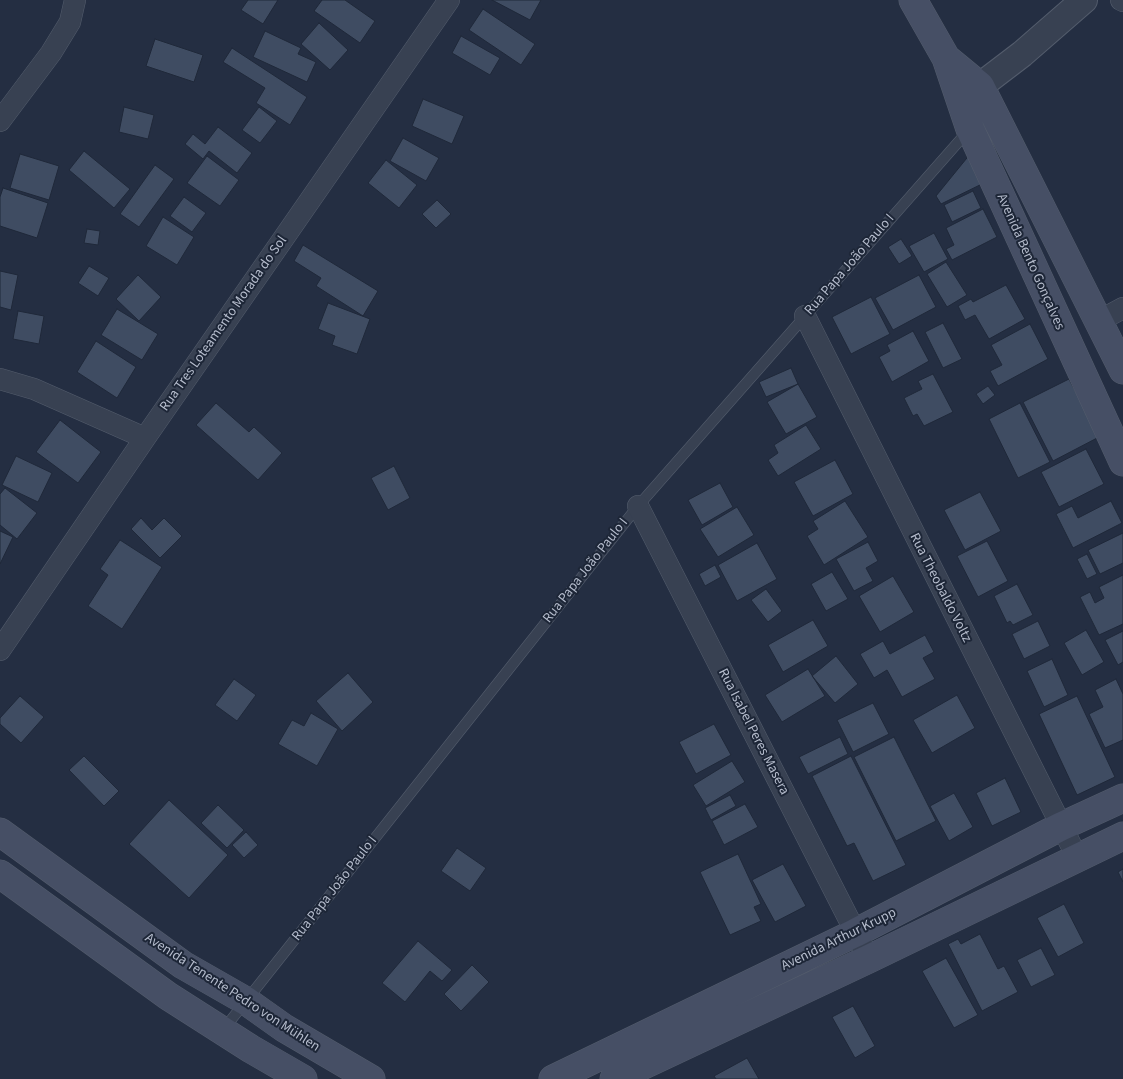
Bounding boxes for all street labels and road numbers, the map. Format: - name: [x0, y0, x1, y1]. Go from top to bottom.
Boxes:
- street label: Avenida Bento Gonçalves: [992, 191, 1068, 333]
- street label: Rua Papa João Paulo I: [802, 211, 898, 319]
- street label: Rua Tres Loteamento Morada do Sol: [157, 233, 291, 415]
- street label: Rua Papa João Paulo I: [540, 515, 632, 627]
- street label: Rua Theobaldo Voltz: [905, 531, 975, 645]
- street label: Rua Isabel Peres Masera: [714, 666, 792, 798]
- street label: Rua Papa João Paulo I: [289, 833, 381, 945]
- street label: Avenida Arthur Krupp: [779, 905, 899, 975]
- street label: Avenida Tenente Pedro von Mühlen: [141, 930, 323, 1056]

